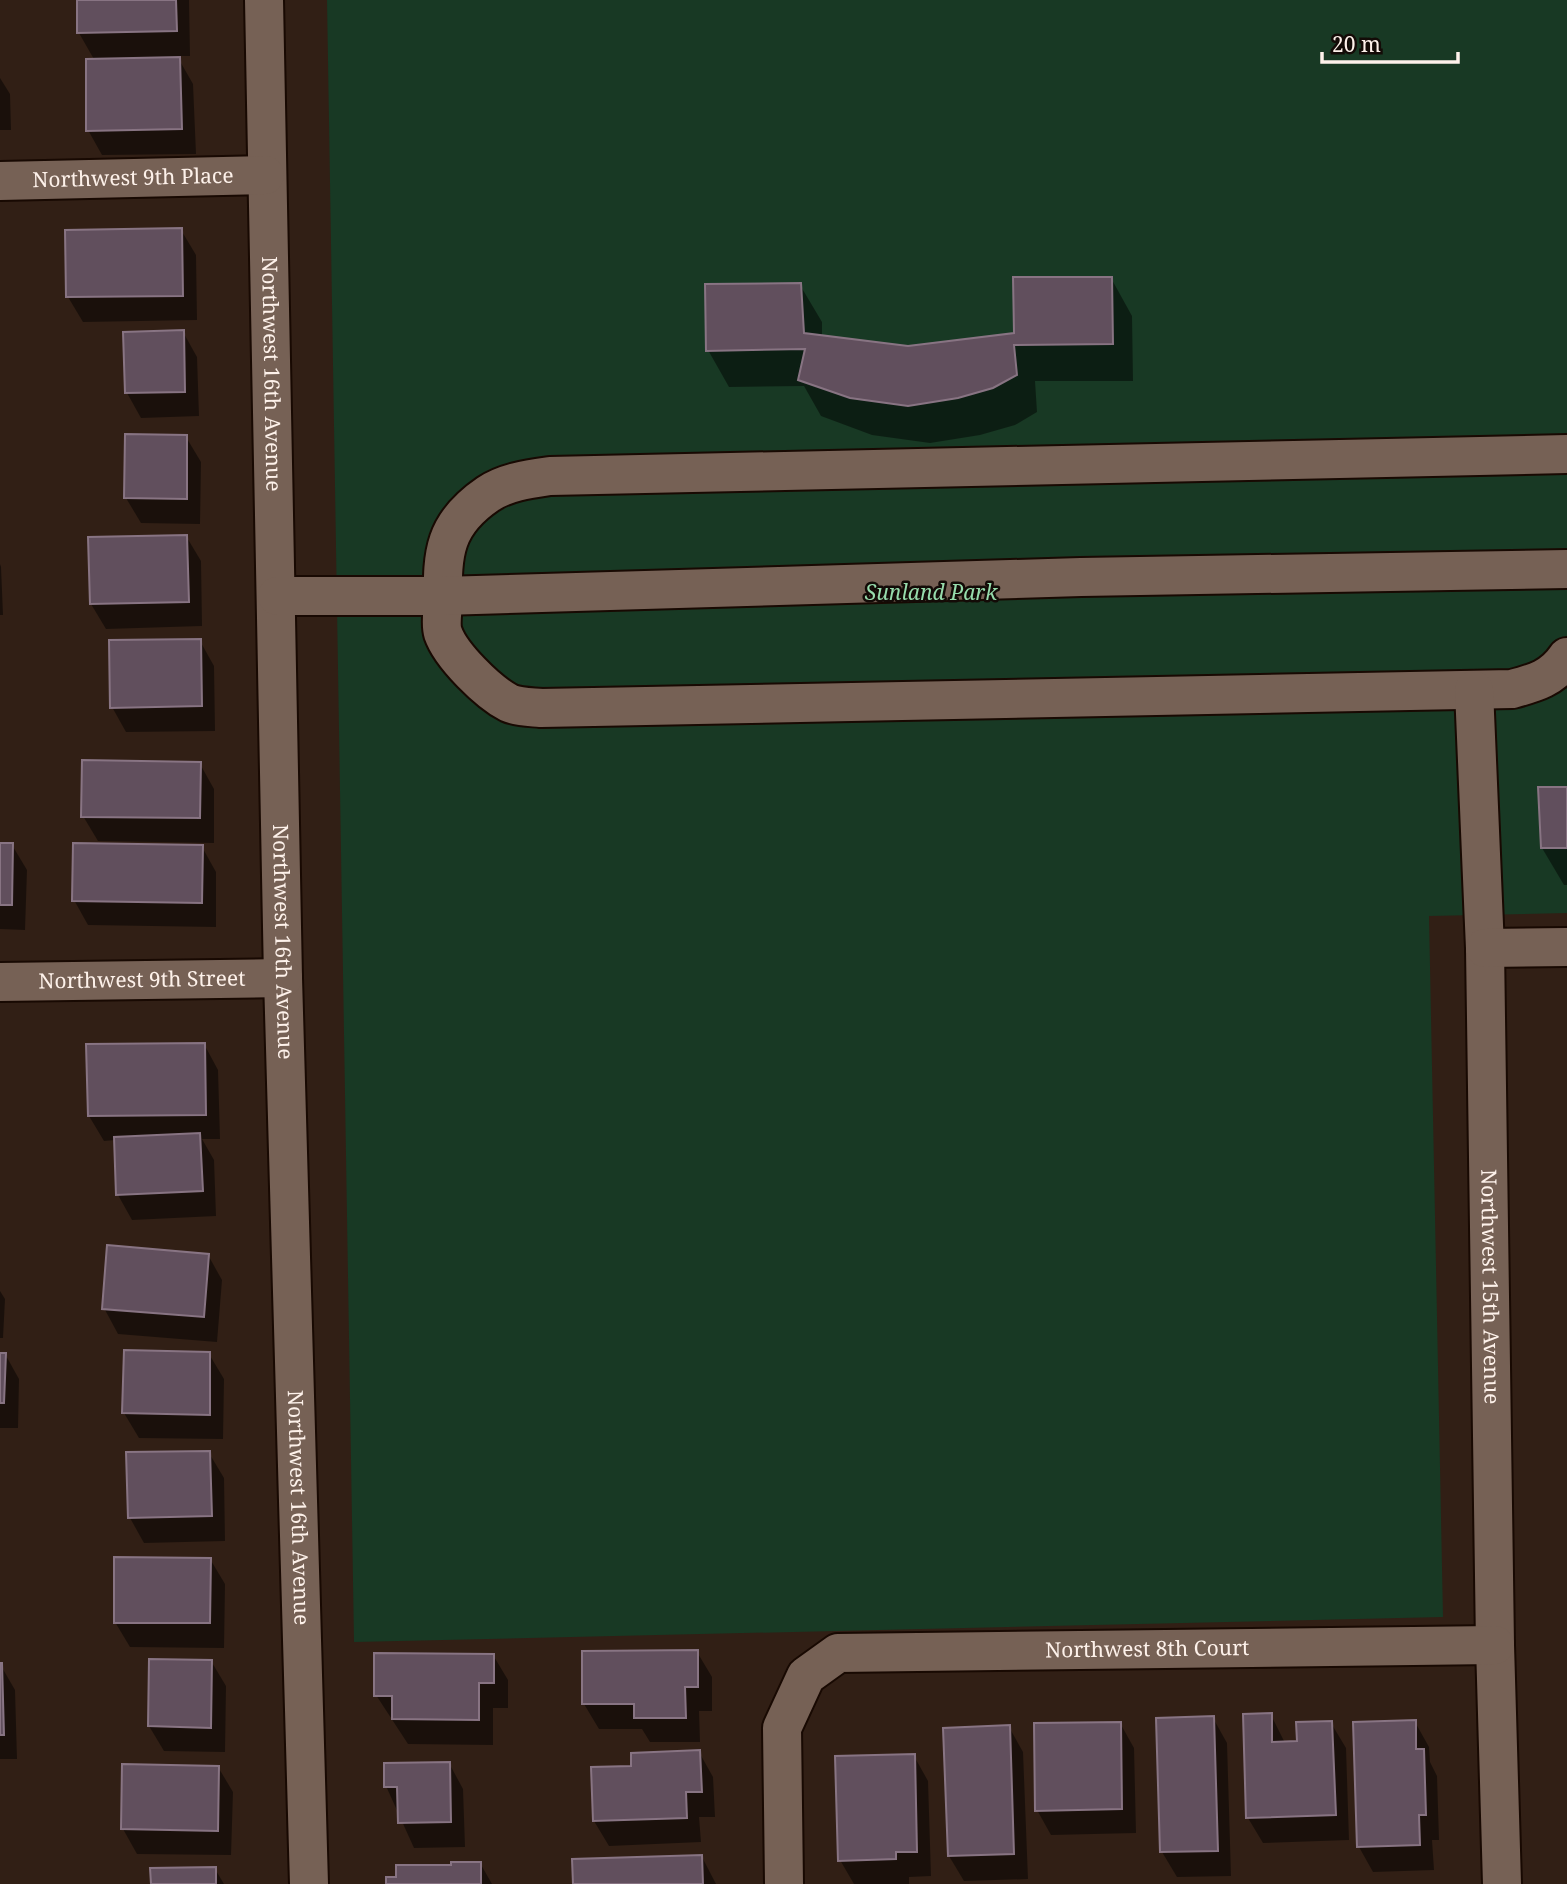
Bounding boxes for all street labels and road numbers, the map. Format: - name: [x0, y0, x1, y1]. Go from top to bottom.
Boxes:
- street label: Northwest 9th Place: [32, 161, 234, 193]
- street label: Northwest 16th Avenue: [256, 256, 289, 492]
- street label: Northwest 16th Avenue: [267, 824, 300, 1060]
- street label: Northwest 9th Street: [38, 964, 246, 994]
- street label: Northwest 15th Avenue: [1475, 1169, 1507, 1405]
- street label: Northwest 16th Avenue: [282, 1390, 317, 1626]
- street label: Northwest 8th Court: [1045, 1633, 1250, 1663]

